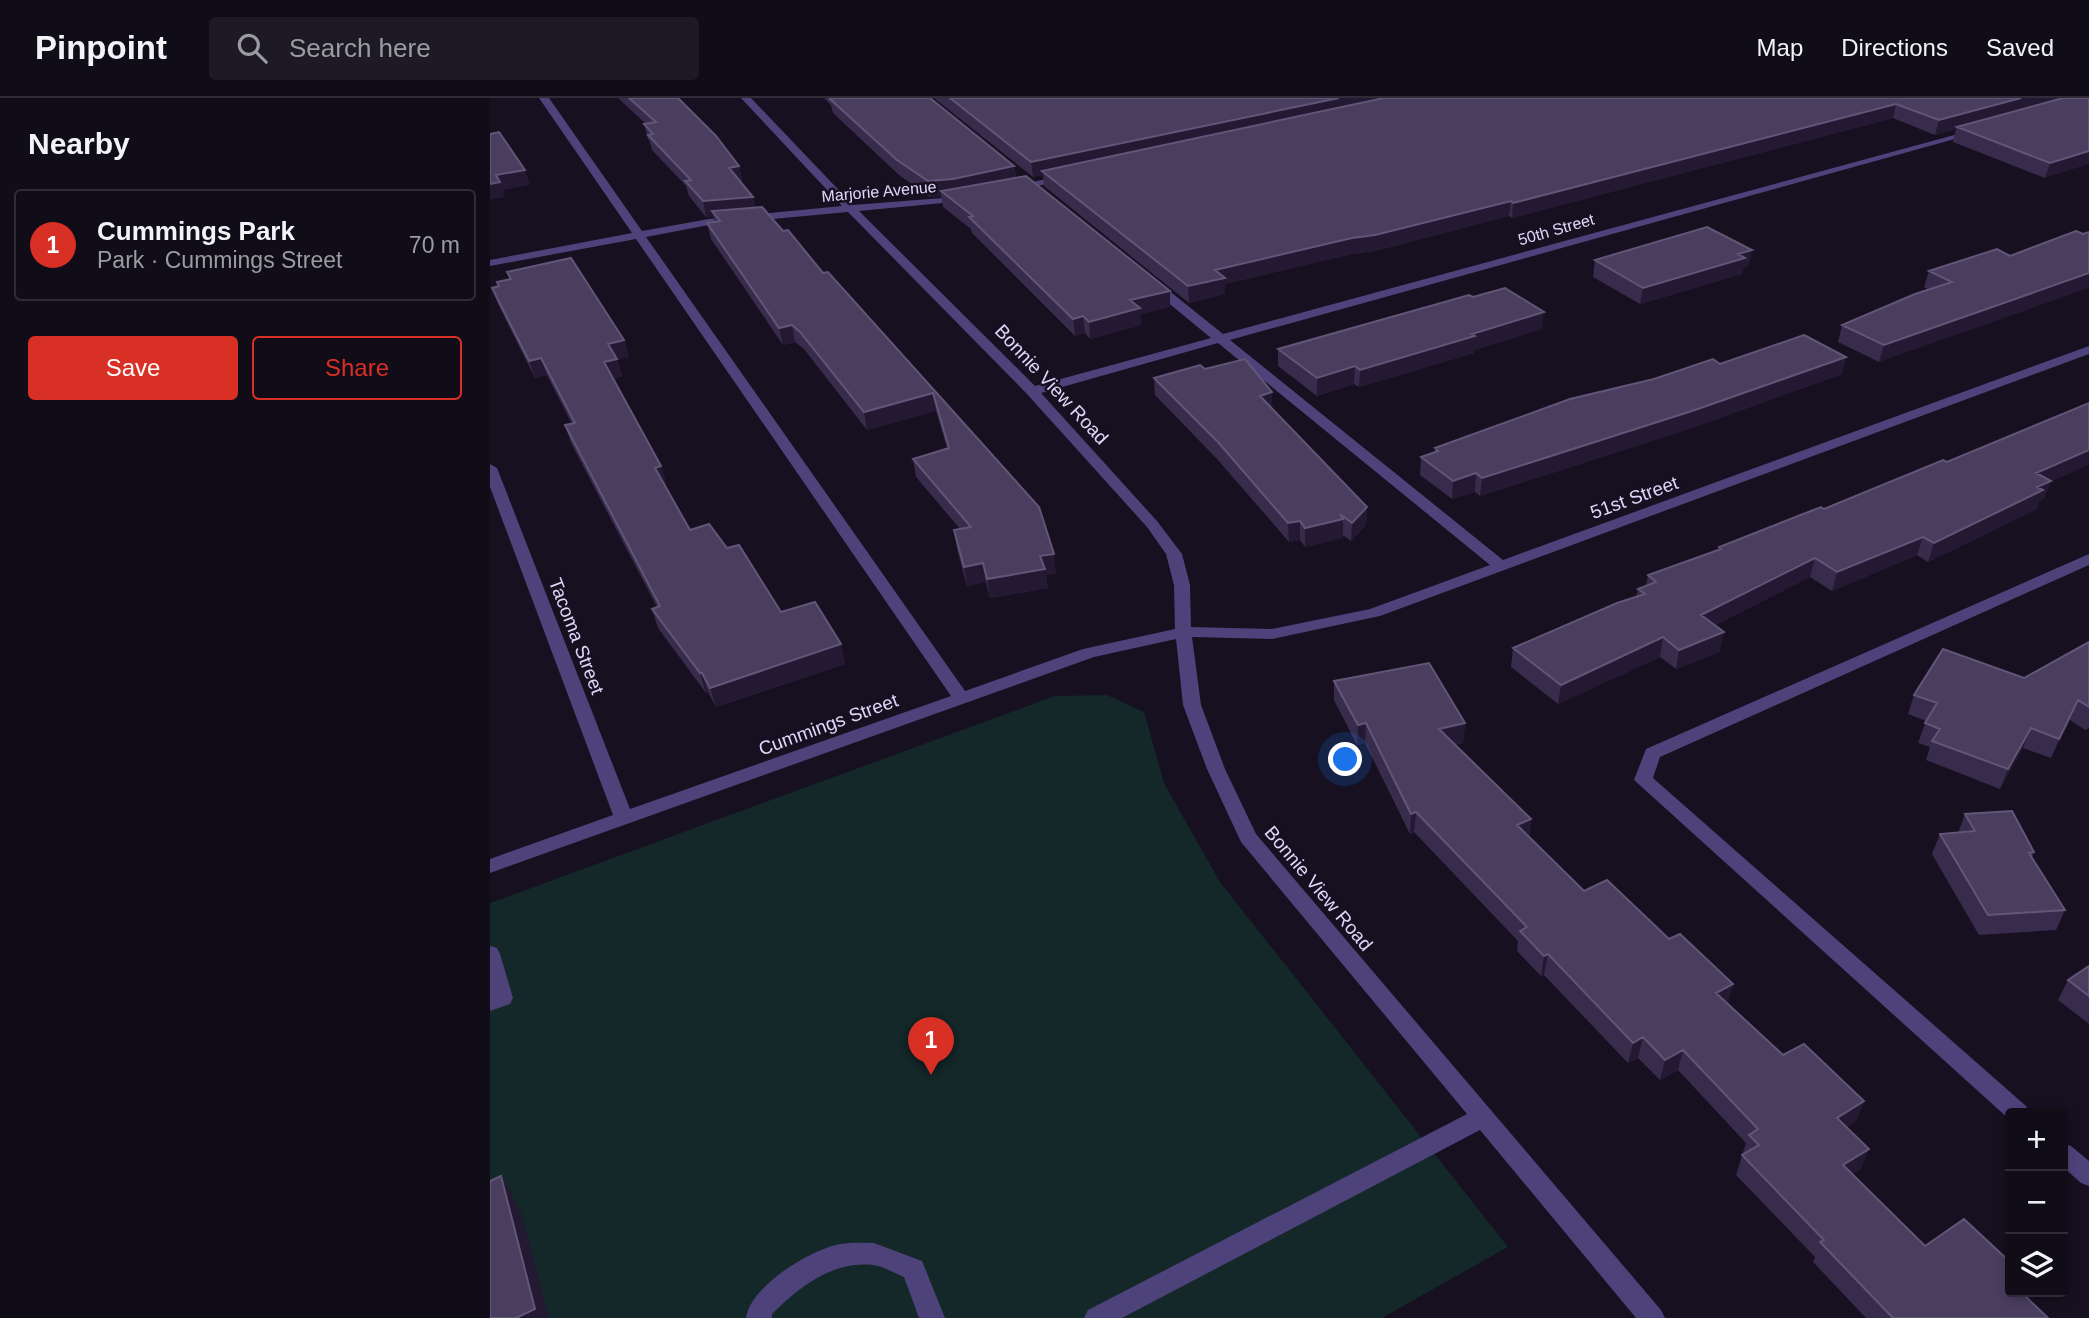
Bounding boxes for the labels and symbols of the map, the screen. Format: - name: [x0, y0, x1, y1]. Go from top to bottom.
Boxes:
- street label: Marjorie Avenue: [821, 178, 937, 205]
- street label: 50th Street: [1516, 210, 1597, 248]
- street label: Bonnie View Road: [991, 320, 1113, 449]
- street label: 51st Street: [1587, 472, 1682, 523]
- street label: Tacoma Street: [545, 575, 609, 698]
- street label: Cummings Street: [756, 689, 901, 759]
- your location: [1328, 742, 1362, 776]
- street label: Bonnie View Road: [1260, 822, 1377, 955]
- pin: 1: [908, 1017, 954, 1075]

